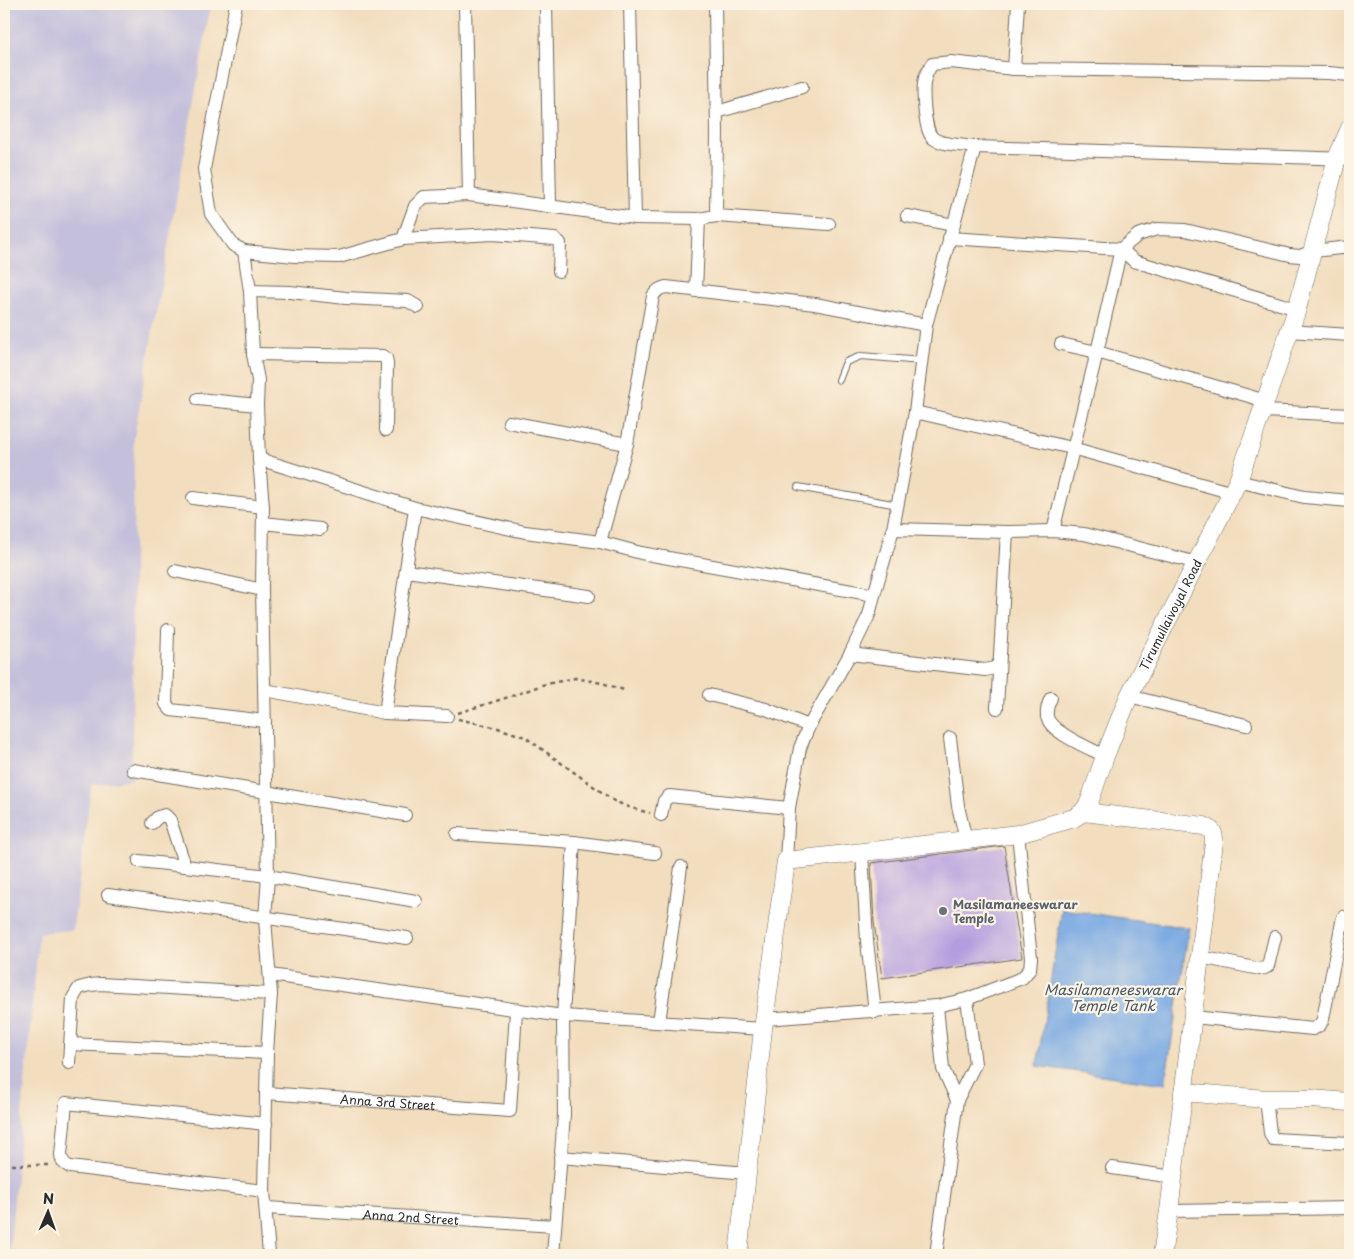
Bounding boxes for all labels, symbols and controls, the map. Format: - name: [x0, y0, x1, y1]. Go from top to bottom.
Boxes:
- street label: Tirumullaivoyal Road: [1135, 556, 1206, 673]
- place label: Masilamaneeswarar Temple: [953, 895, 1079, 927]
- marker: Masilamaneeswarar Temple: [937, 905, 949, 917]
- water label: Masilamaneeswarar Temple Tank: [1044, 979, 1184, 1016]
- street label: Anna 3rd Street: [340, 1090, 436, 1114]
- north arrow: [22, 1186, 72, 1236]
- text: N: [43, 1188, 54, 1209]
- street label: Anna 2nd Street: [362, 1205, 459, 1229]

